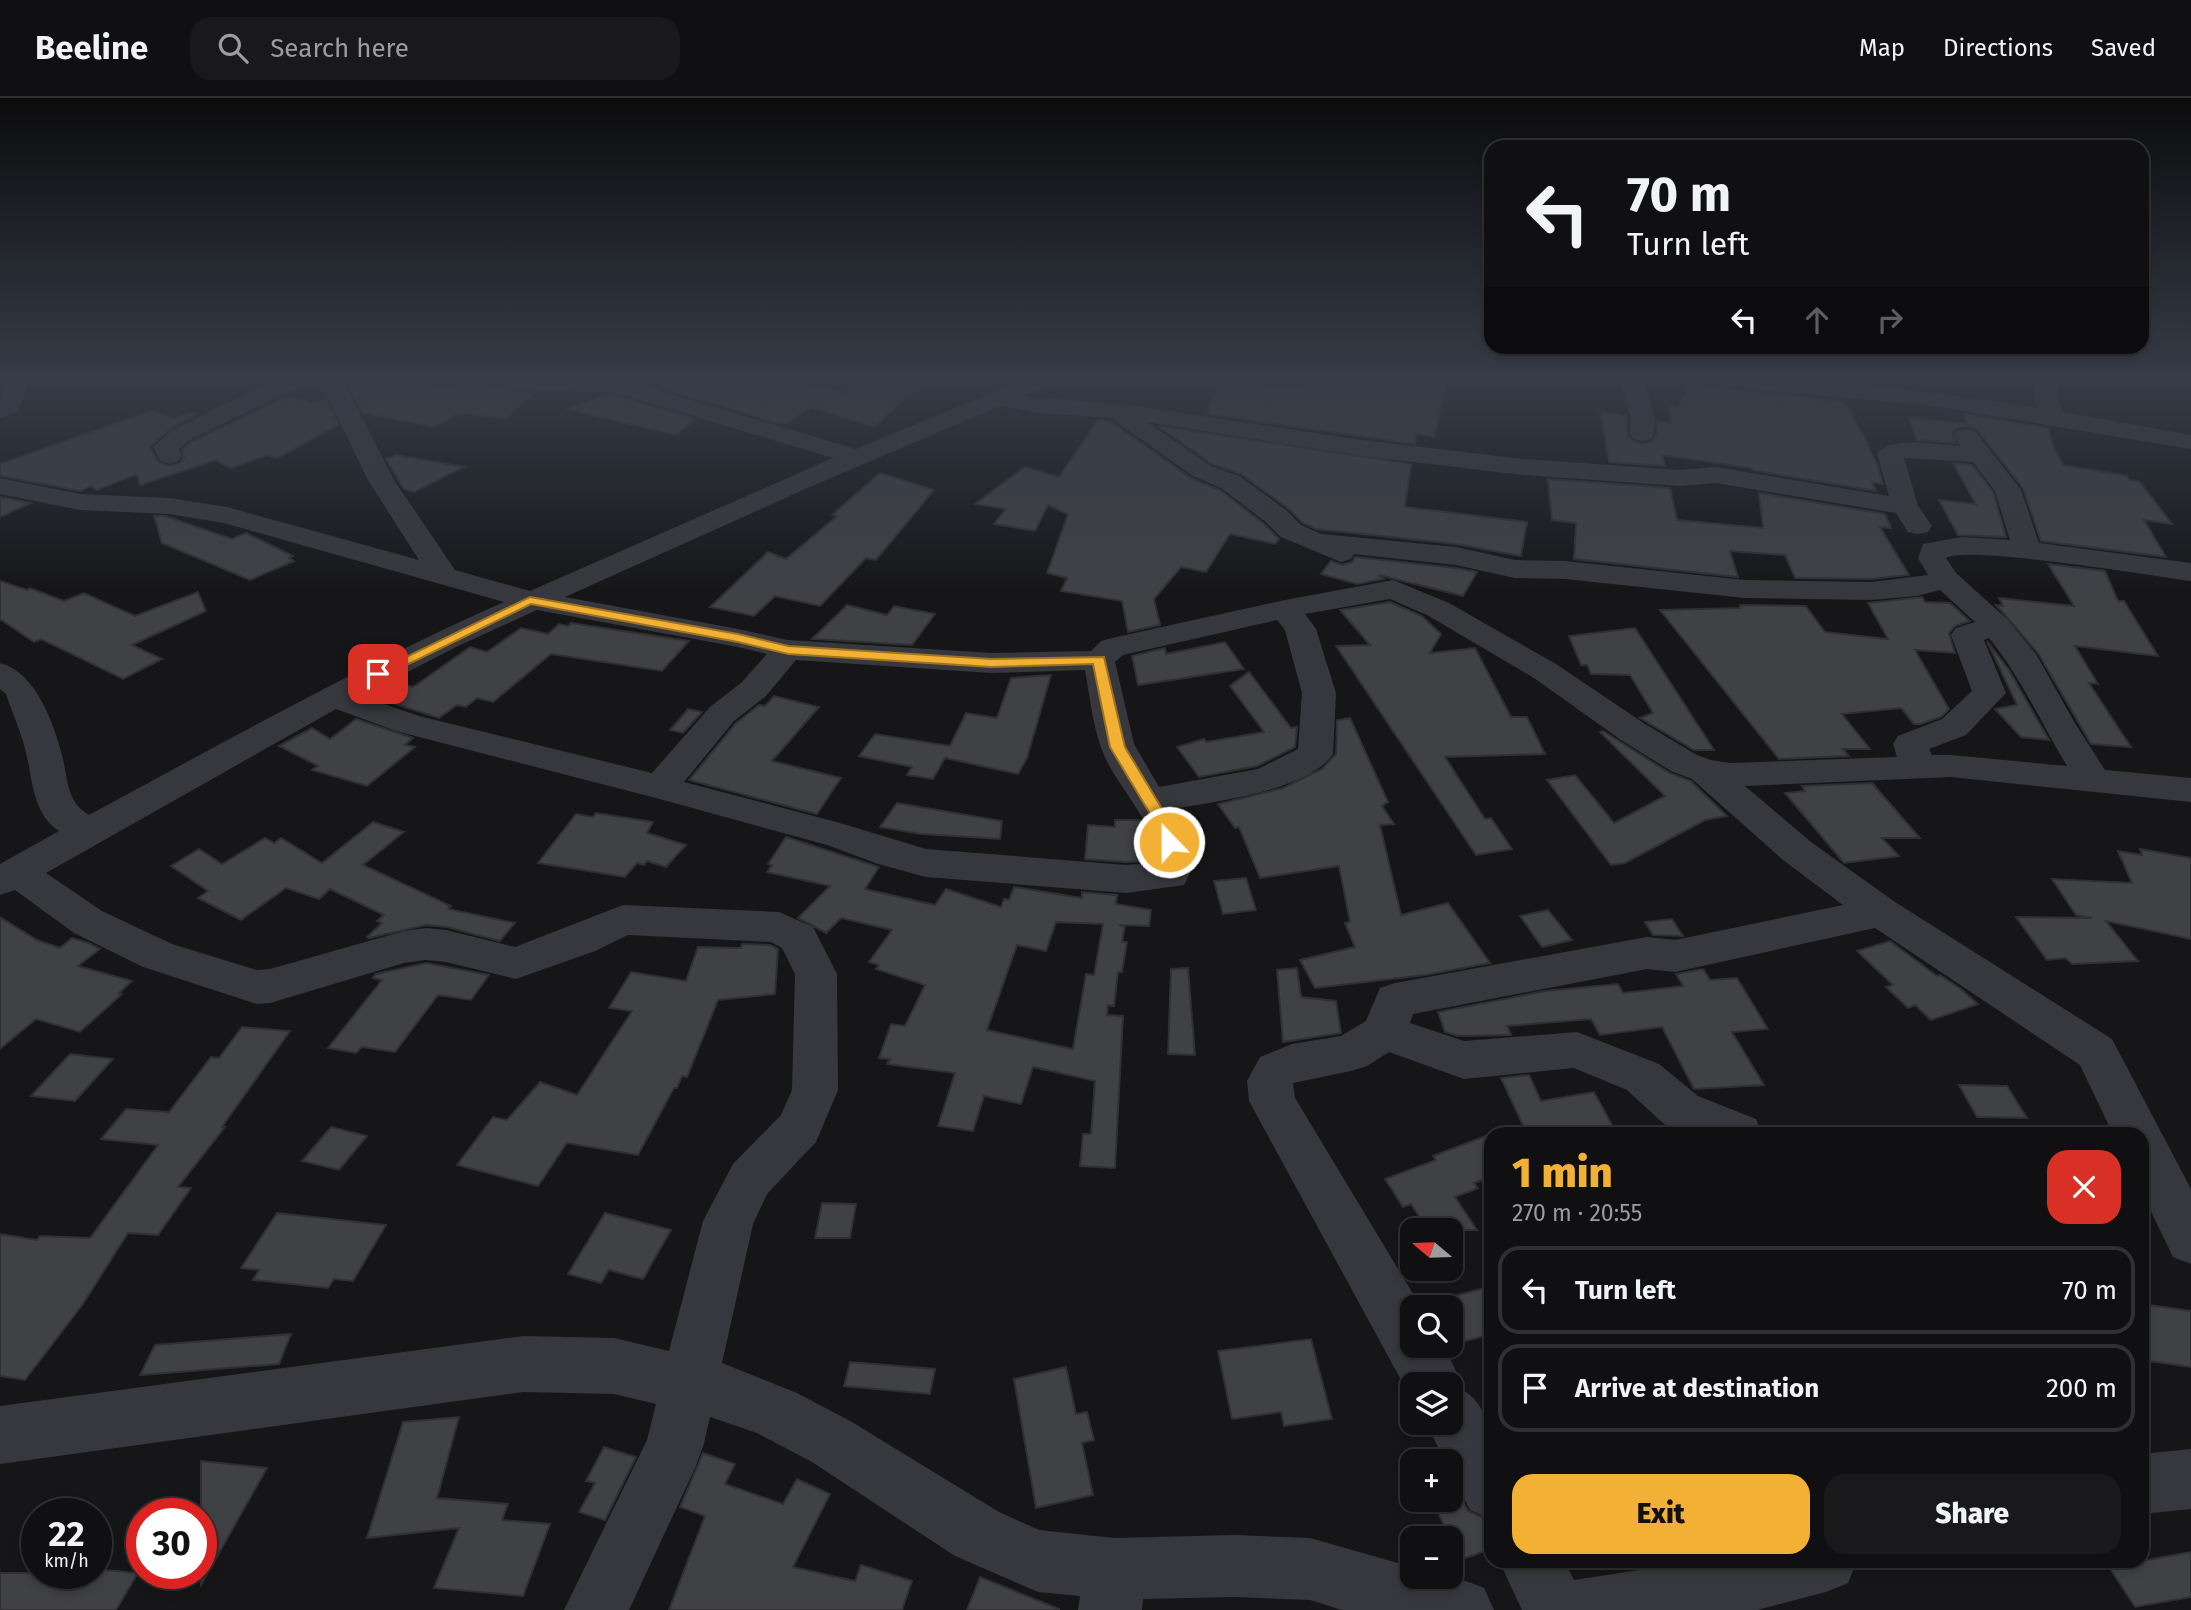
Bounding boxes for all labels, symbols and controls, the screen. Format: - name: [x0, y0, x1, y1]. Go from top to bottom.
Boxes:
- search box: [190, 17, 680, 80]
- text: Beeline: [35, 28, 148, 68]
- icon: search: [214, 29, 252, 67]
- text: Search here: [270, 33, 409, 64]
- text: Map: [1859, 34, 1905, 62]
- text: Directions: [1943, 34, 2053, 62]
- text: Saved: [2091, 34, 2156, 62]
- text: 70 m: [1627, 165, 1731, 224]
- icon: left: [1512, 168, 1603, 259]
- text: Turn left: [1627, 225, 1749, 263]
- icon: left: [1725, 301, 1763, 339]
- icon: ahead: [1798, 301, 1836, 339]
- icon: right: [1871, 301, 1909, 339]
- pin: [348, 644, 408, 704]
- icon: arrive: [359, 655, 397, 693]
- position arrow: [1132, 805, 1206, 879]
- text: 1 min: [1512, 1148, 1613, 1198]
- button: close: [2047, 1150, 2121, 1224]
- text: 270 m · 20:55: [1512, 1199, 1642, 1227]
- north arrow: [1400, 1218, 1463, 1281]
- map controls: [1400, 1218, 1463, 1589]
- icon: left: [1516, 1271, 1554, 1309]
- text: Turn left: [1575, 1275, 1676, 1306]
- text: 70 m: [2062, 1275, 2117, 1306]
- button: search: [1400, 1295, 1463, 1358]
- icon: arrive: [1516, 1369, 1554, 1407]
- button: layers: [1400, 1372, 1463, 1435]
- text: Arrive at destination: [1575, 1373, 1819, 1404]
- text: 200 m: [2046, 1373, 2117, 1404]
- button: +: [1400, 1449, 1463, 1512]
- button: Exit: [1512, 1474, 1810, 1554]
- button: Share: [1824, 1474, 2121, 1554]
- speed limit sign: 30: [126, 1498, 217, 1589]
- text: 22: [48, 1513, 85, 1555]
- button: −: [1400, 1526, 1463, 1589]
- text: km/h: [44, 1550, 89, 1572]

